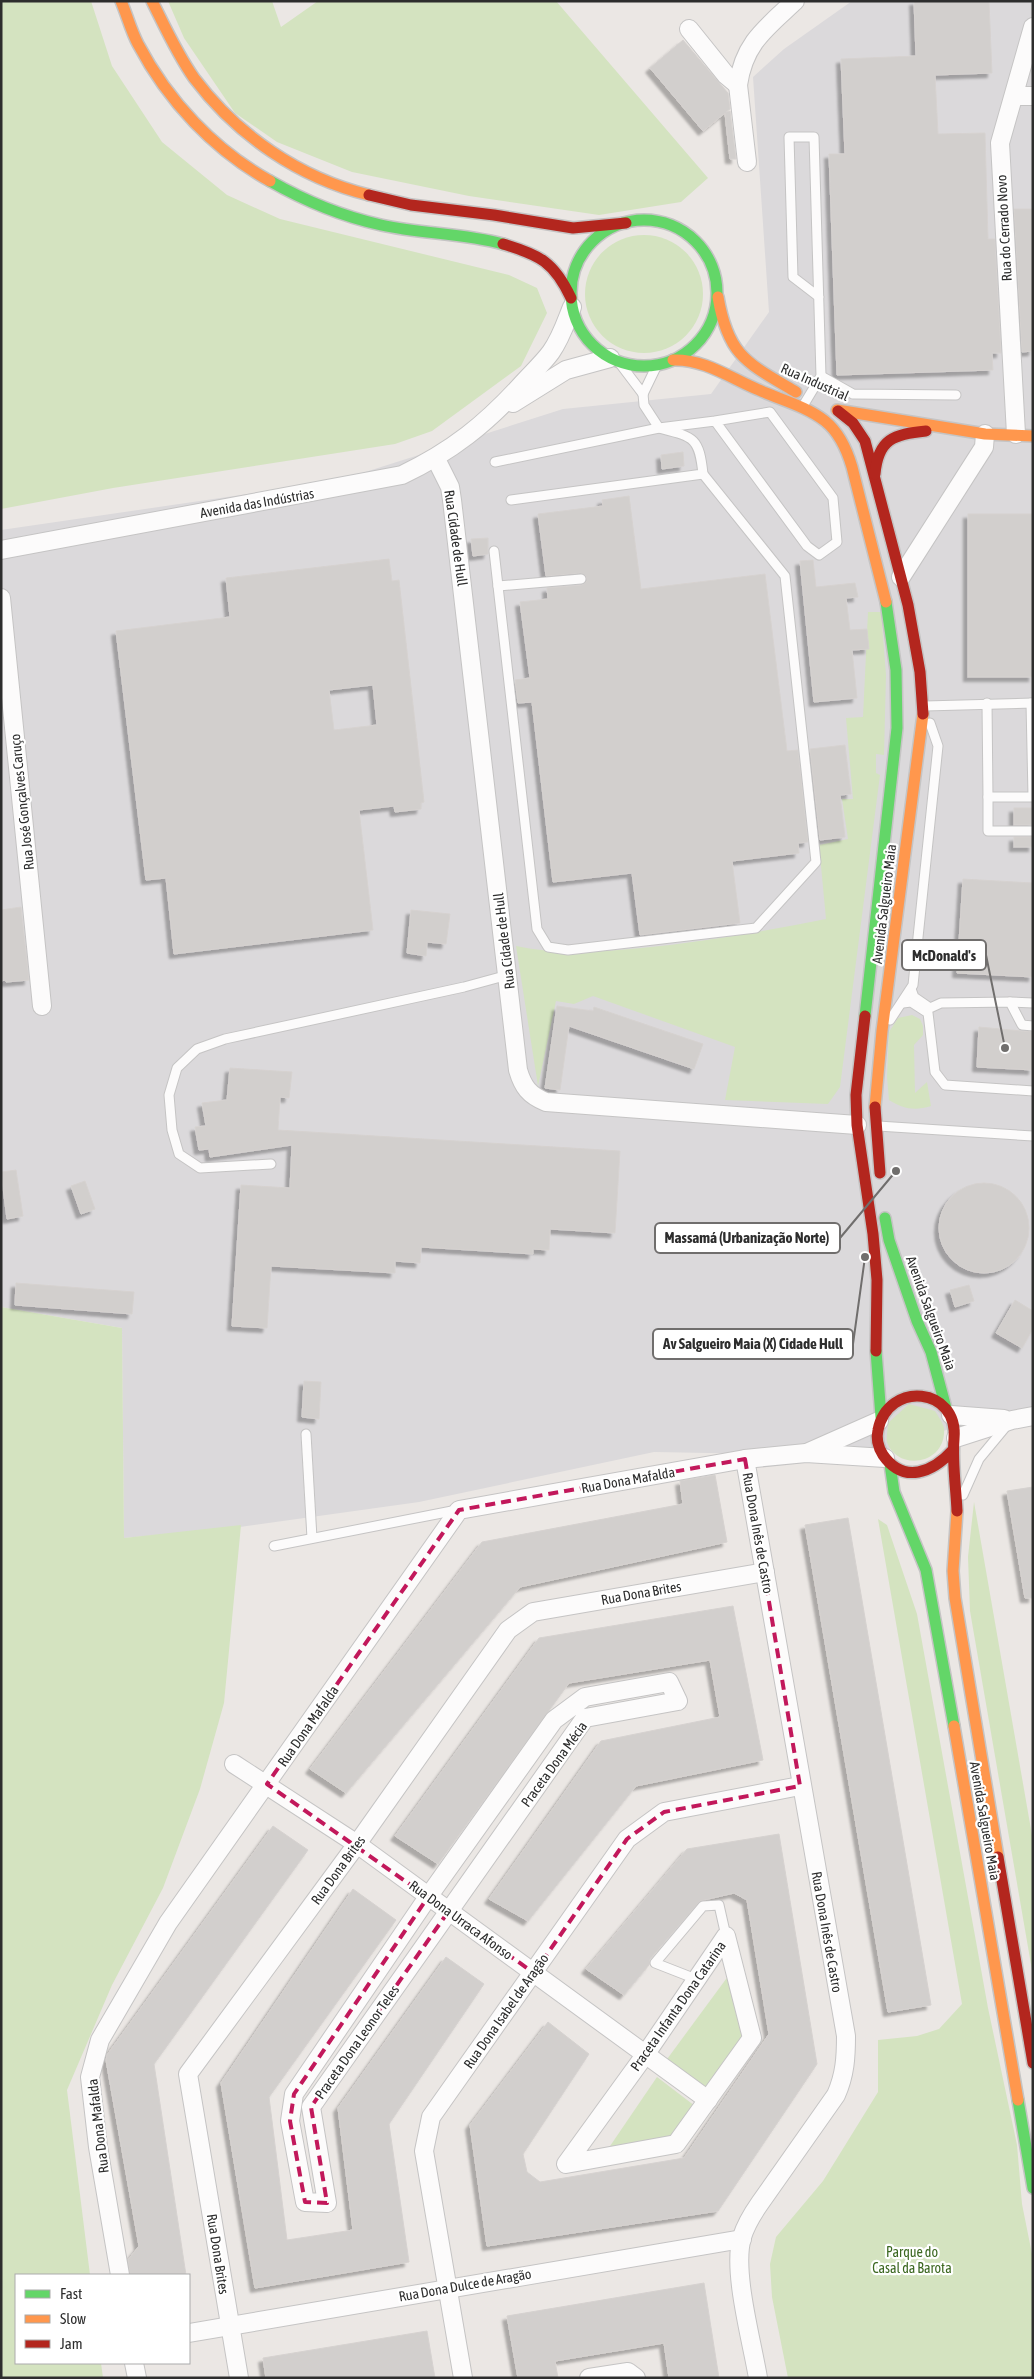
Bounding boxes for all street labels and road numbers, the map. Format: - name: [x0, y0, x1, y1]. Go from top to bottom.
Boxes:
- street label: Rua do Cerrado Novo: [993, 174, 1015, 282]
- street label: Rua Industrial: [779, 360, 852, 404]
- street label: Avenida das Indústrias: [199, 485, 315, 521]
- street label: Rua Cidade de Hull: [441, 489, 471, 587]
- street label: Rua José Gonçalves Caruço: [7, 733, 37, 871]
- street label: Avenida Salgueiro Maia: [869, 843, 899, 965]
- street label: Rua Cidade de Hull: [490, 892, 518, 990]
- street label: Avenida Salgueiro Maia: [903, 1254, 959, 1372]
- street label: Rua Dona Mafalda: [580, 1464, 676, 1496]
- street label: Rua Dona Inês de Castro: [739, 1471, 777, 1595]
- street label: Rua Dona Brites: [600, 1578, 682, 1608]
- street label: Rua Dona Mafalda: [274, 1683, 342, 1769]
- street label: Praceta Dona Mécia: [518, 1718, 590, 1810]
- street label: Avenida Salgueiro Maia: [967, 1760, 1003, 1882]
- street label: Rua Dona Brites: [308, 1832, 368, 1907]
- street label: Rua Dona Inês de Castro: [808, 1870, 846, 1994]
- street label: Rua Dona Urraca Afonso: [406, 1877, 516, 1963]
- street label: Praceta Infanta Dona Catarina: [627, 1938, 729, 2074]
- street label: Rua Dona Isabel de Aragão: [460, 1951, 552, 2071]
- street label: Praceta Dona Leonor Teles: [312, 1982, 402, 2102]
- street label: Rua Dona Mafalda: [84, 2078, 112, 2174]
- street label: Rua Dona Brites: [204, 2213, 232, 2295]
- street label: Rua Dona Dulce de Aragão: [397, 2265, 533, 2305]

